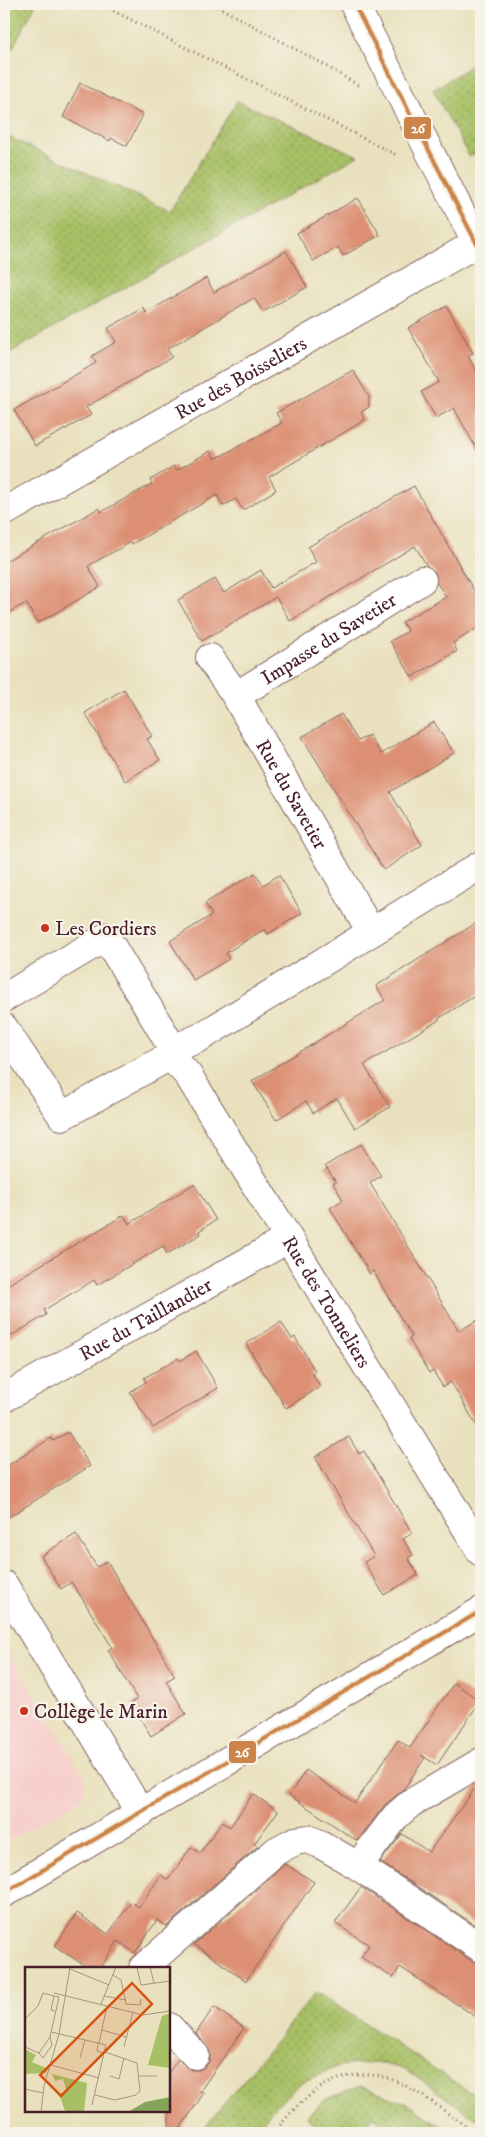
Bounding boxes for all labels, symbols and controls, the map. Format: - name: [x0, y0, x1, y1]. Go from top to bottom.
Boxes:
- line badge: 26: [403, 116, 432, 140]
- text: 26: [411, 120, 426, 138]
- street label: Rue des Boisseliers: [171, 331, 312, 426]
- street label: Impasse du Savetier: [257, 588, 402, 691]
- street label: Rue du Savetier: [249, 735, 332, 855]
- place label: Les Cordiers: [55, 917, 157, 942]
- marker: Les Cordiers: [39, 922, 51, 934]
- street label: Rue des Tonneliers: [276, 1232, 376, 1373]
- street label: Rue du Taillandier: [75, 1273, 217, 1367]
- place label: Collège le Marin: [34, 1700, 168, 1725]
- marker: Collège le Marin: [18, 1705, 30, 1717]
- line badge: 26: [228, 1740, 257, 1764]
- text: 26: [235, 1744, 250, 1762]
- inset map: [25, 1967, 170, 2112]

